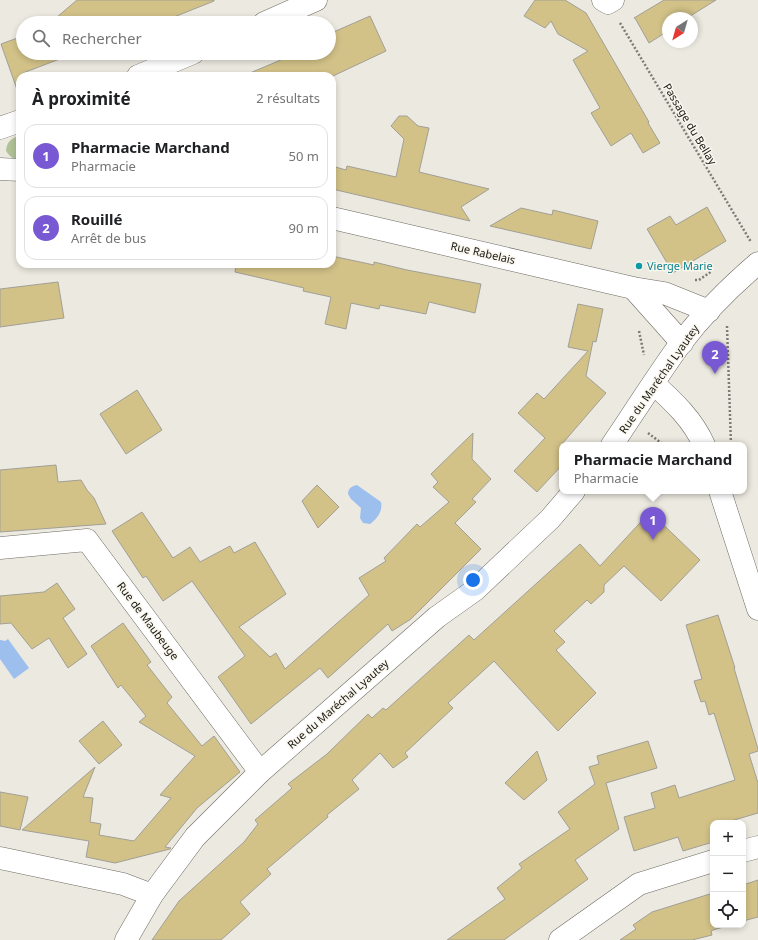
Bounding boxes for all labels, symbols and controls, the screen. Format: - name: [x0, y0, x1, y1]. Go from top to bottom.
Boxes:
- north arrow: [662, 12, 698, 48]
- search box: [16, 16, 336, 60]
- icon: search: [30, 27, 52, 49]
- text: Rechercher: [62, 28, 142, 48]
- street label: Passage du Bellay: [660, 80, 721, 168]
- text: À proximité: [32, 87, 131, 110]
- text: 2 résultats: [256, 89, 320, 107]
- text: Pharmacie Marchand: [71, 137, 230, 157]
- text: 1: [42, 147, 50, 165]
- text: 50 m: [289, 147, 319, 165]
- text: Pharmacie: [71, 157, 136, 175]
- text: Rouillé: [71, 209, 122, 229]
- text: 2: [42, 219, 50, 237]
- text: 90 m: [289, 219, 319, 237]
- text: Arrêt de bus: [71, 229, 146, 247]
- street label: Rue Rabelais: [449, 238, 517, 267]
- place label: Vierge Marie: [647, 258, 713, 273]
- marker: Vierge Marie: [634, 261, 644, 271]
- street label: Rue du Maréchal Lyautey: [615, 321, 702, 436]
- pin: 2: [702, 341, 728, 374]
- popup: [559, 442, 747, 494]
- text: Pharmacie Marchand: [574, 449, 732, 469]
- text: Pharmacie: [574, 469, 639, 487]
- pin: 1: [640, 507, 666, 540]
- your location: [463, 570, 483, 590]
- street label: Rue de Maubeuge: [114, 579, 183, 663]
- street label: Rue du Maréchal Lyautey: [284, 655, 392, 752]
- map controls: [710, 820, 746, 928]
- button: +: [710, 820, 746, 856]
- button: −: [710, 856, 746, 892]
- button: locate: [710, 892, 746, 928]

